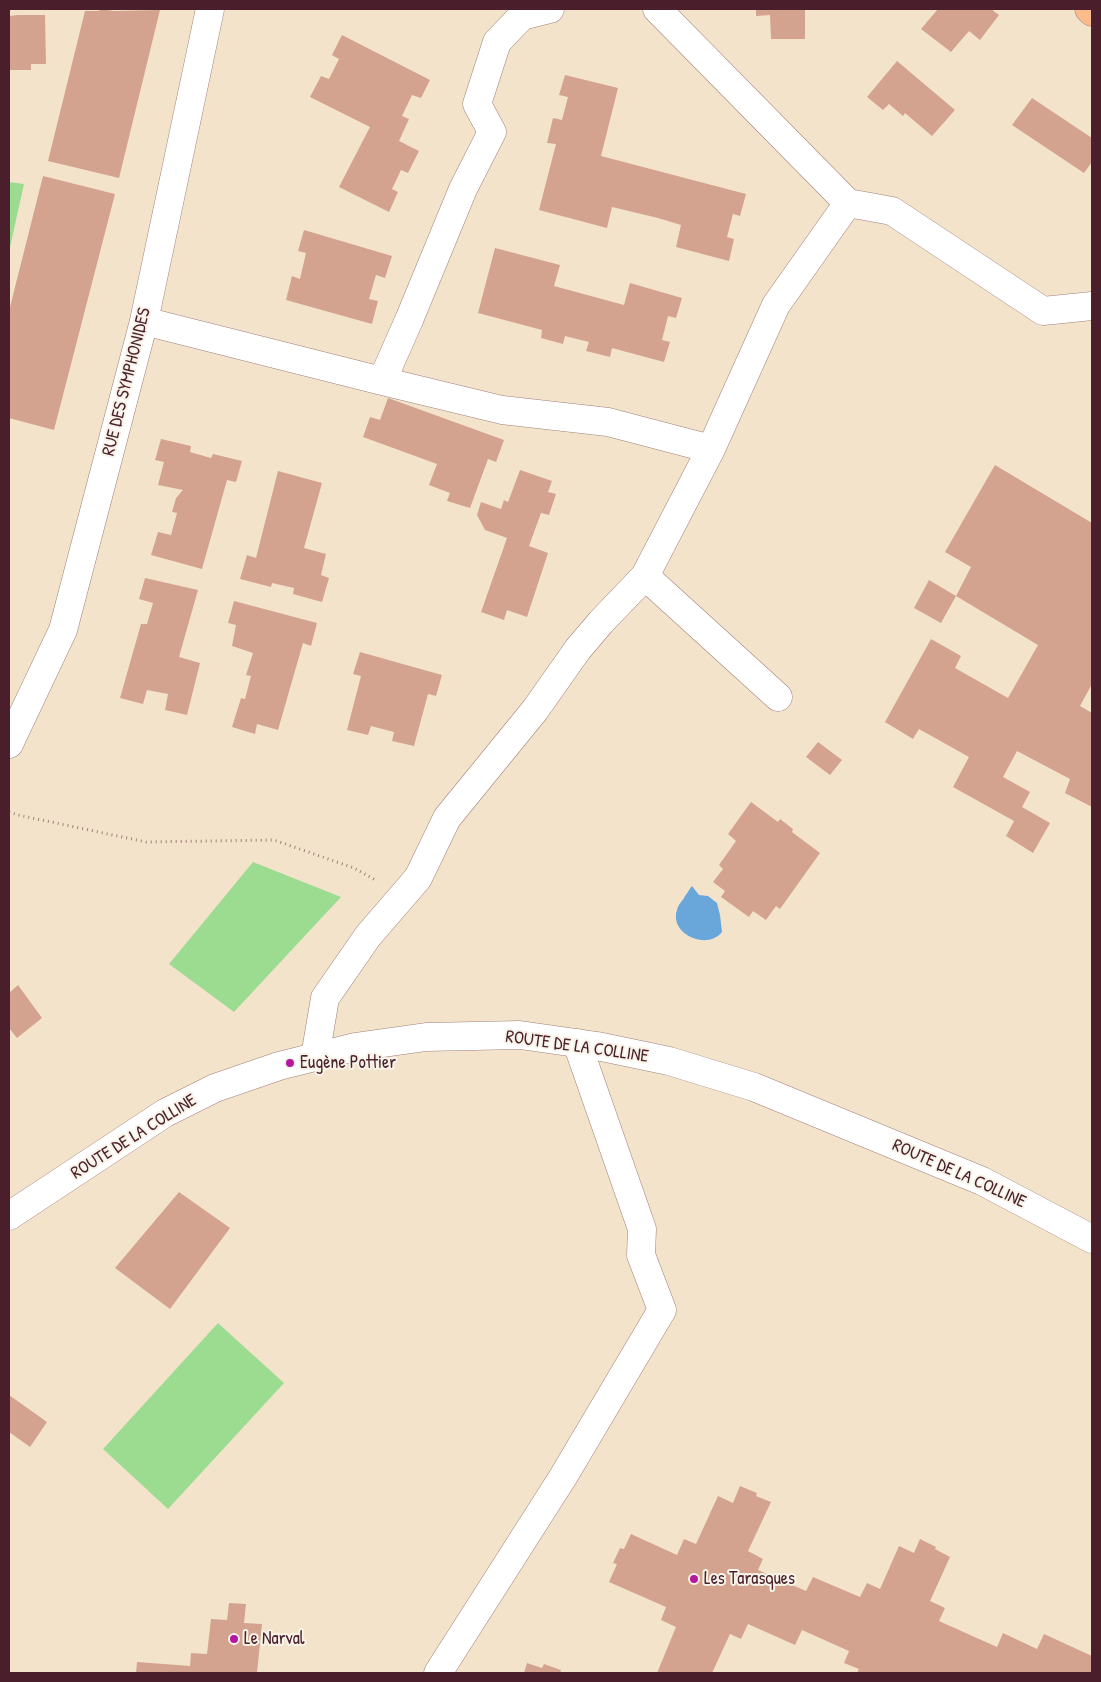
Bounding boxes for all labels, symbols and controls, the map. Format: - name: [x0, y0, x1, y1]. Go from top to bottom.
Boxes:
- street label: RUE DES SYMPHONIDES: [98, 306, 156, 458]
- street label: ROUTE DE LA COLLINE: [504, 1026, 650, 1068]
- place label: Eugène Pottier: [300, 1052, 396, 1074]
- marker: Eugène Pottier: [284, 1057, 296, 1069]
- street label: ROUTE DE LA COLLINE: [67, 1090, 201, 1184]
- street label: ROUTE DE LA COLLINE: [889, 1135, 1029, 1213]
- place label: Les Tarasques: [704, 1568, 795, 1590]
- marker: Les Tarasques: [688, 1573, 700, 1585]
- place label: Le Narval: [244, 1628, 305, 1650]
- marker: Le Narval: [228, 1633, 240, 1645]

